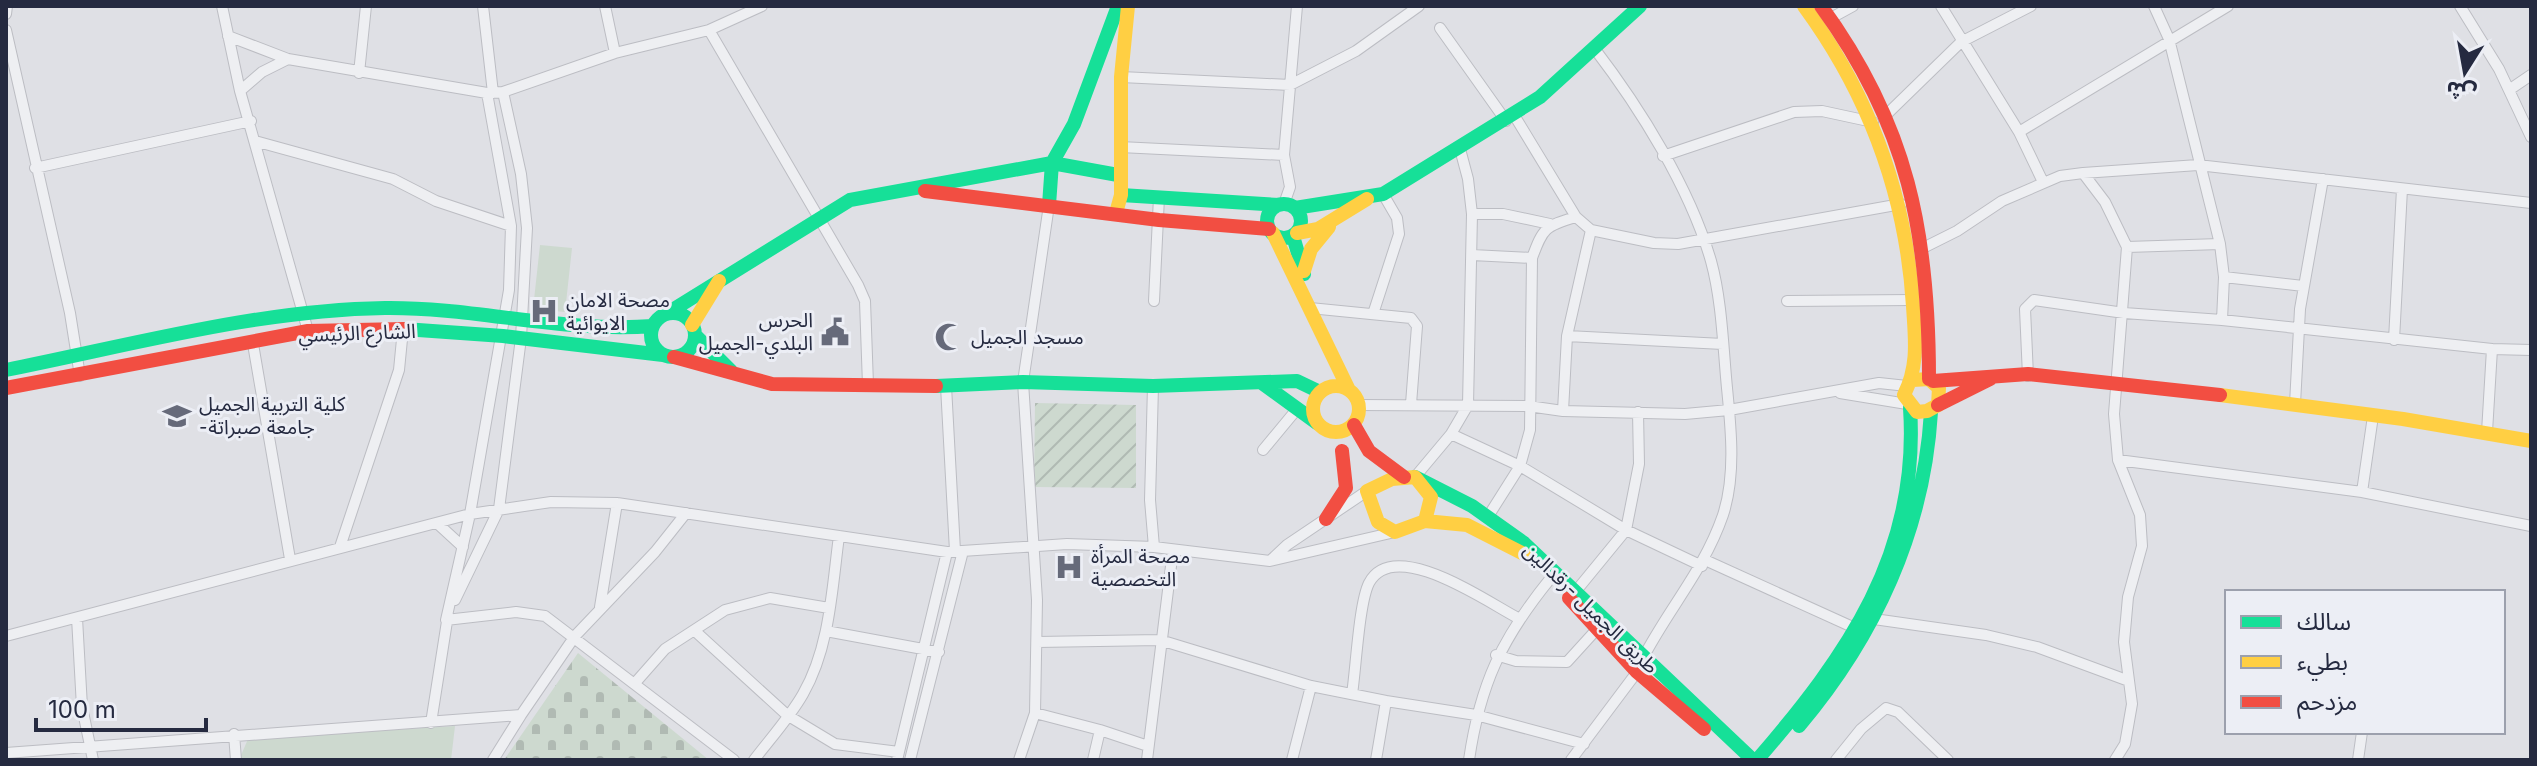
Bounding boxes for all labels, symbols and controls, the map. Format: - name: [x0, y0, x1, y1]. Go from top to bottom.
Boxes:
- north arrow: [2425, 32, 2505, 112]
- text: ش: [2444, 76, 2478, 107]
- place label: مصحة الامان الايوائية: [566, 288, 670, 335]
- hospital icon: مصحة الامان الايوائية: [529, 296, 559, 326]
- place label: الحرس البلدي-الجميل: [699, 308, 813, 359]
- public building icon: الحرس البلدي-الجميل: [820, 317, 850, 347]
- street label: الشارع الرئيسي: [298, 319, 416, 351]
- mosque icon: مسجد الجميل: [934, 322, 964, 352]
- place label: مسجد الجميل: [971, 325, 1084, 349]
- place label: كلية التربية الجميل -جامعة صبراتة: [199, 392, 346, 439]
- school or university icon: كلية التربية الجميل -جامعة صبراتة: [162, 401, 192, 431]
- street label: طريق الجميل -رقدالين: [1518, 538, 1663, 679]
- place label: مصحة المرأة التخصصية: [1091, 544, 1190, 591]
- hospital icon: مصحة المرأة التخصصية: [1054, 552, 1084, 582]
- legend: [2225, 590, 2505, 734]
- text: سالك: [2297, 607, 2351, 636]
- text: بطيء: [2297, 647, 2348, 681]
- scale bar: [36, 682, 206, 732]
- text: مزدحم: [2297, 687, 2357, 719]
- text: 100 m: [48, 695, 116, 724]

